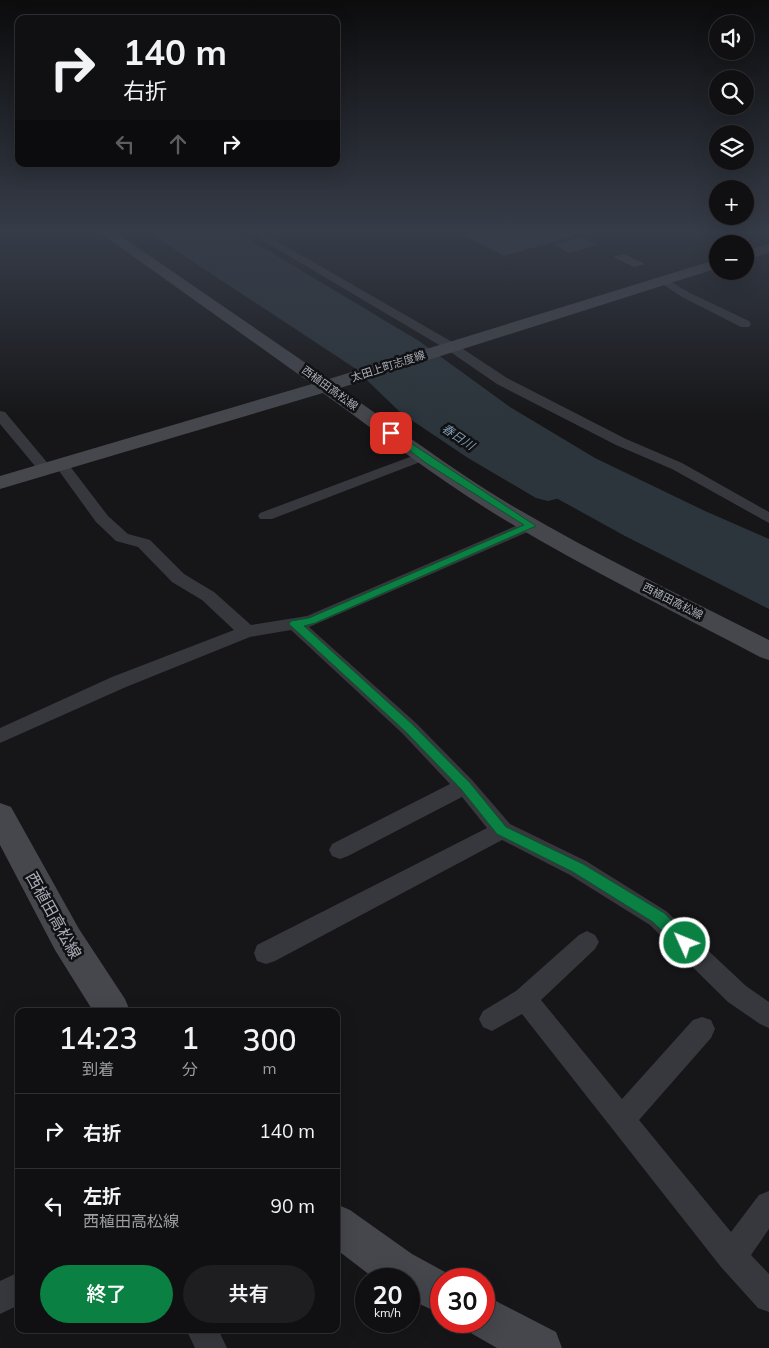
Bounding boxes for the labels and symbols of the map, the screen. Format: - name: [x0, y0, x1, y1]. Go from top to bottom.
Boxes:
- street label: 太田上町志度線: [349, 347, 427, 385]
- street label: 西植田高松線: [299, 363, 361, 413]
- pin: [370, 412, 412, 454]
- water label: 春日川: [439, 420, 479, 454]
- street label: 西植田高松線: [640, 580, 706, 622]
- street label: 西植田高松線: [22, 868, 86, 962]
- position arrow: [658, 916, 710, 968]
- speed limit sign: 30: [430, 1268, 495, 1333]

